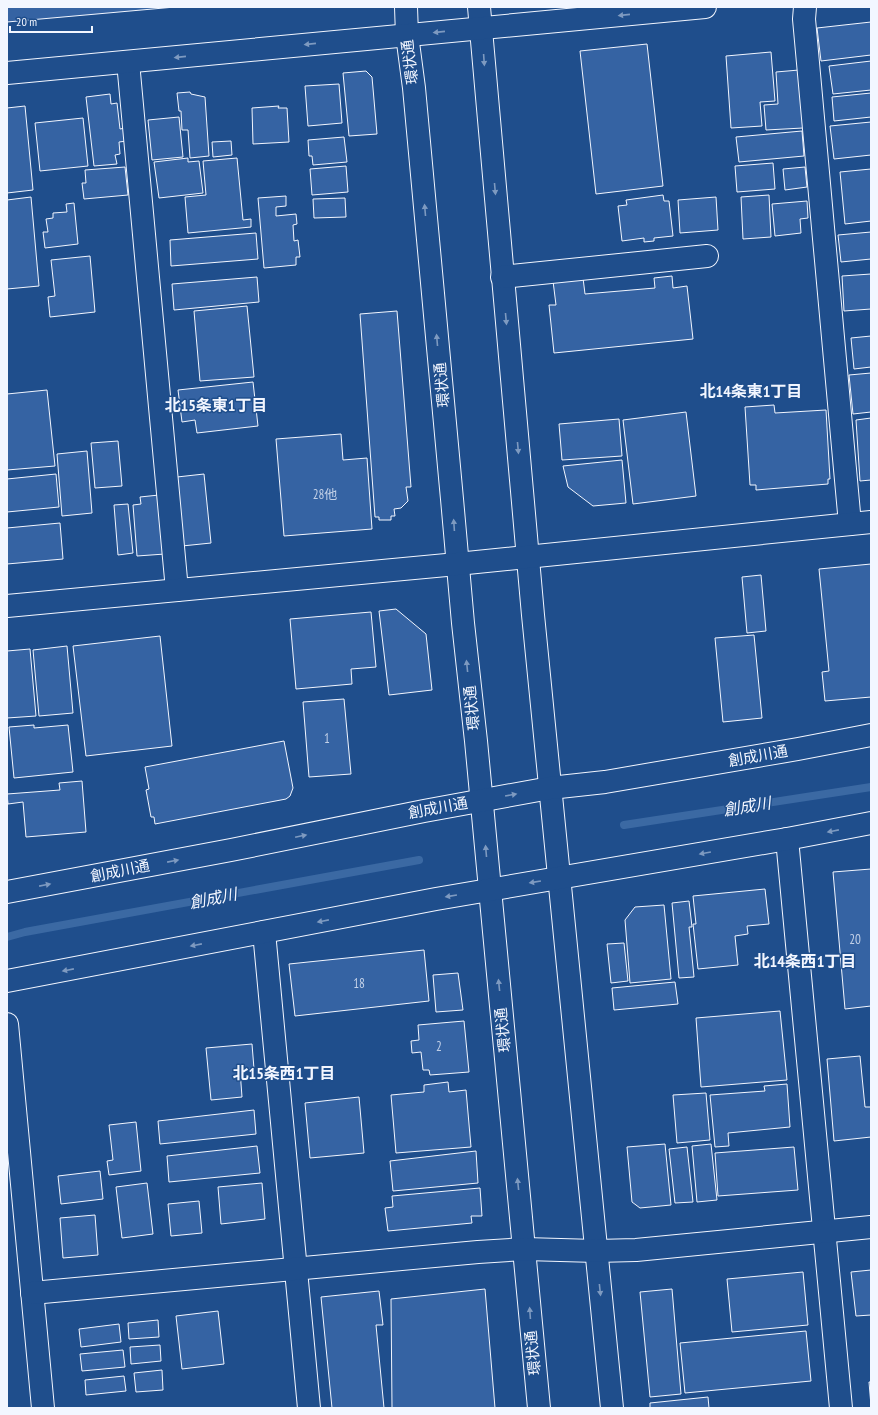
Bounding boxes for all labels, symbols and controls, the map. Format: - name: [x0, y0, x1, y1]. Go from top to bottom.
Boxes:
- scale bar: [10, 8, 92, 34]
- one-way arrow: [618, 12, 630, 18]
- text: 20 m: [16, 14, 37, 29]
- one-way arrow: [433, 29, 445, 35]
- street label: 環状通: [397, 39, 422, 86]
- one-way arrow: [304, 41, 316, 47]
- one-way arrow: [174, 53, 186, 60]
- one-way arrow: [480, 54, 487, 66]
- one-way arrow: [491, 183, 498, 195]
- one-way arrow: [422, 204, 428, 216]
- one-way arrow: [503, 313, 510, 325]
- one-way arrow: [434, 334, 441, 346]
- street label: 環状通: [430, 362, 453, 408]
- district label: 北14条東1丁目: [700, 381, 802, 401]
- district label: 北15条東1丁目: [165, 395, 267, 415]
- one-way arrow: [515, 442, 522, 454]
- house number: 28他: [313, 486, 337, 503]
- one-way arrow: [451, 519, 458, 531]
- one-way arrow: [464, 660, 471, 672]
- street label: 環状通: [460, 685, 483, 731]
- house number: 1: [324, 730, 330, 747]
- street label: 創成川通: [727, 741, 789, 770]
- one-way arrow: [505, 792, 517, 798]
- water label: 創成川: [722, 792, 774, 820]
- street label: 創成川通: [407, 793, 469, 822]
- one-way arrow: [827, 828, 839, 834]
- one-way arrow: [295, 832, 307, 838]
- one-way arrow: [482, 845, 489, 857]
- one-way arrow: [699, 850, 711, 856]
- street label: 創成川通: [89, 855, 151, 886]
- one-way arrow: [167, 858, 179, 864]
- one-way arrow: [529, 880, 541, 886]
- one-way arrow: [39, 882, 51, 888]
- water label: 創成川: [188, 883, 240, 912]
- one-way arrow: [445, 893, 457, 899]
- one-way arrow: [317, 918, 329, 924]
- house number: 20: [849, 931, 861, 948]
- one-way arrow: [190, 943, 202, 949]
- district label: 北14条西1丁目: [754, 951, 856, 971]
- one-way arrow: [62, 967, 74, 973]
- house number: 18: [353, 975, 365, 992]
- one-way arrow: [496, 979, 502, 991]
- street label: 環状通: [491, 1007, 514, 1053]
- house number: 2: [436, 1038, 442, 1055]
- district label: 北15条西1丁目: [233, 1063, 335, 1083]
- one-way arrow: [515, 1178, 522, 1190]
- one-way arrow: [597, 1284, 603, 1296]
- one-way arrow: [526, 1307, 533, 1319]
- street label: 環状通: [521, 1330, 544, 1376]

